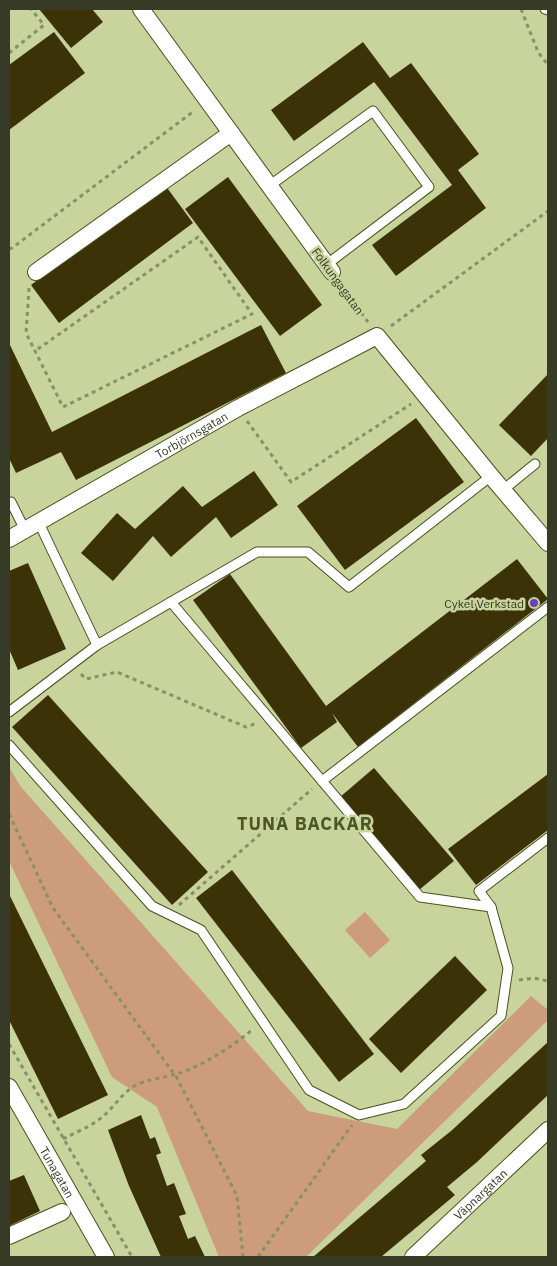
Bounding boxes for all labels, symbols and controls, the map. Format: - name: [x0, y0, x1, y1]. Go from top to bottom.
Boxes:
- street label: Folkungagatan: [309, 245, 367, 317]
- street label: Torbjörnsgatan: [152, 408, 230, 461]
- place label: Cykel Verkstad: [444, 596, 524, 611]
- marker: Cykel Verkstad: [528, 597, 540, 609]
- district label: TUNA BACKAR: [237, 812, 373, 835]
- street label: Tunagatan: [37, 1144, 78, 1200]
- street label: Väpnargatan: [450, 1165, 510, 1223]

